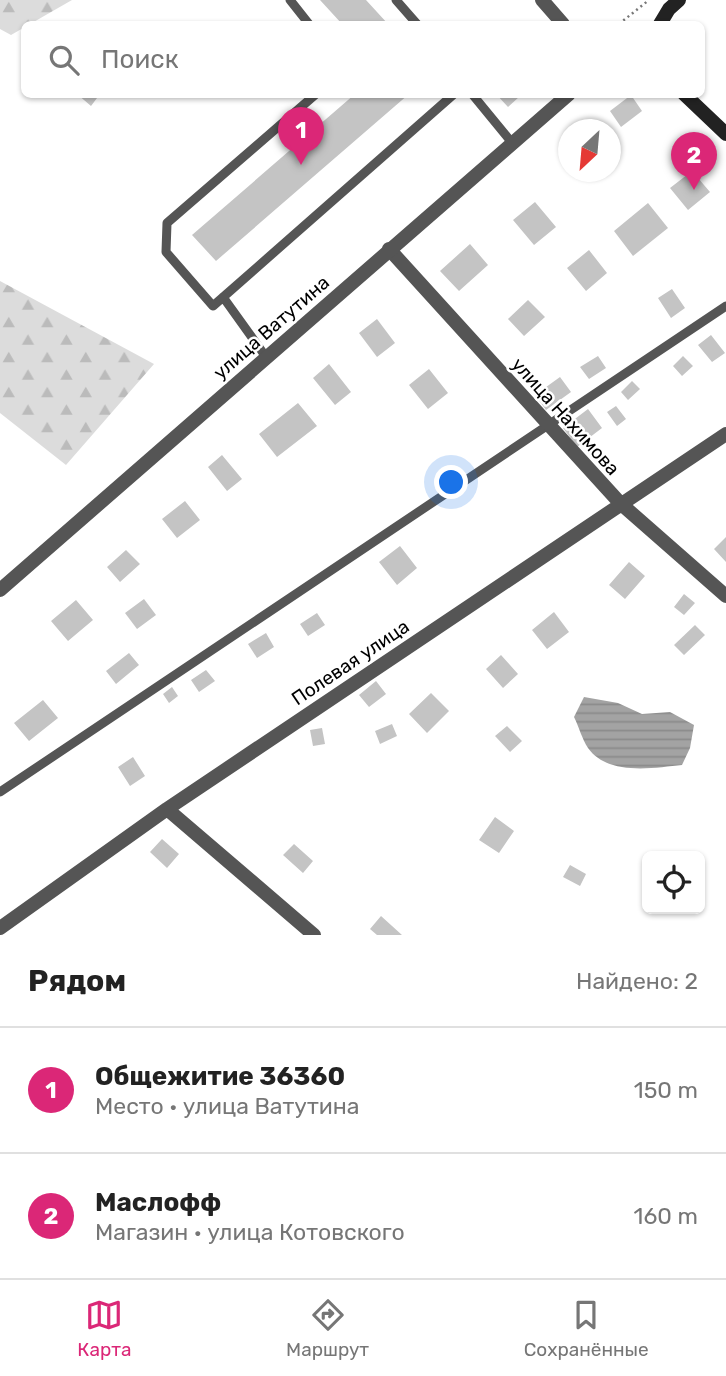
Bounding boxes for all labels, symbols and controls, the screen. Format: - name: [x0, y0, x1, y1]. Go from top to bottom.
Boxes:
- search box: [21, 21, 705, 98]
- icon: search: [45, 41, 83, 79]
- text: Поиск: [101, 44, 179, 75]
- pin: 1: [278, 107, 324, 165]
- north arrow: [558, 119, 621, 182]
- pin: 2: [671, 132, 717, 190]
- street label: улица Ватутина: [209, 271, 334, 384]
- street label: улица Нахимова: [507, 353, 624, 480]
- your location: [434, 465, 468, 499]
- street label: Полевая улица: [287, 615, 413, 710]
- map controls: [642, 851, 705, 914]
- button: locate: [642, 851, 705, 914]
- text: Рядом: [28, 963, 126, 999]
- text: Найдено: 2: [576, 967, 698, 995]
- text: Общежитие 36360: [95, 1061, 345, 1092]
- text: 1: [45, 1076, 57, 1104]
- text: 150 m: [634, 1076, 698, 1104]
- text: Место · улица Ватутина: [95, 1092, 359, 1120]
- text: Маслофф: [95, 1187, 221, 1218]
- text: 2: [44, 1202, 58, 1230]
- text: 160 m: [634, 1202, 698, 1230]
- text: Магазин · улица Котовского: [95, 1218, 405, 1246]
- tab: Карта: [77, 1296, 132, 1361]
- tab: Маршрут: [286, 1296, 369, 1361]
- tab: Сохранённые: [524, 1296, 649, 1361]

